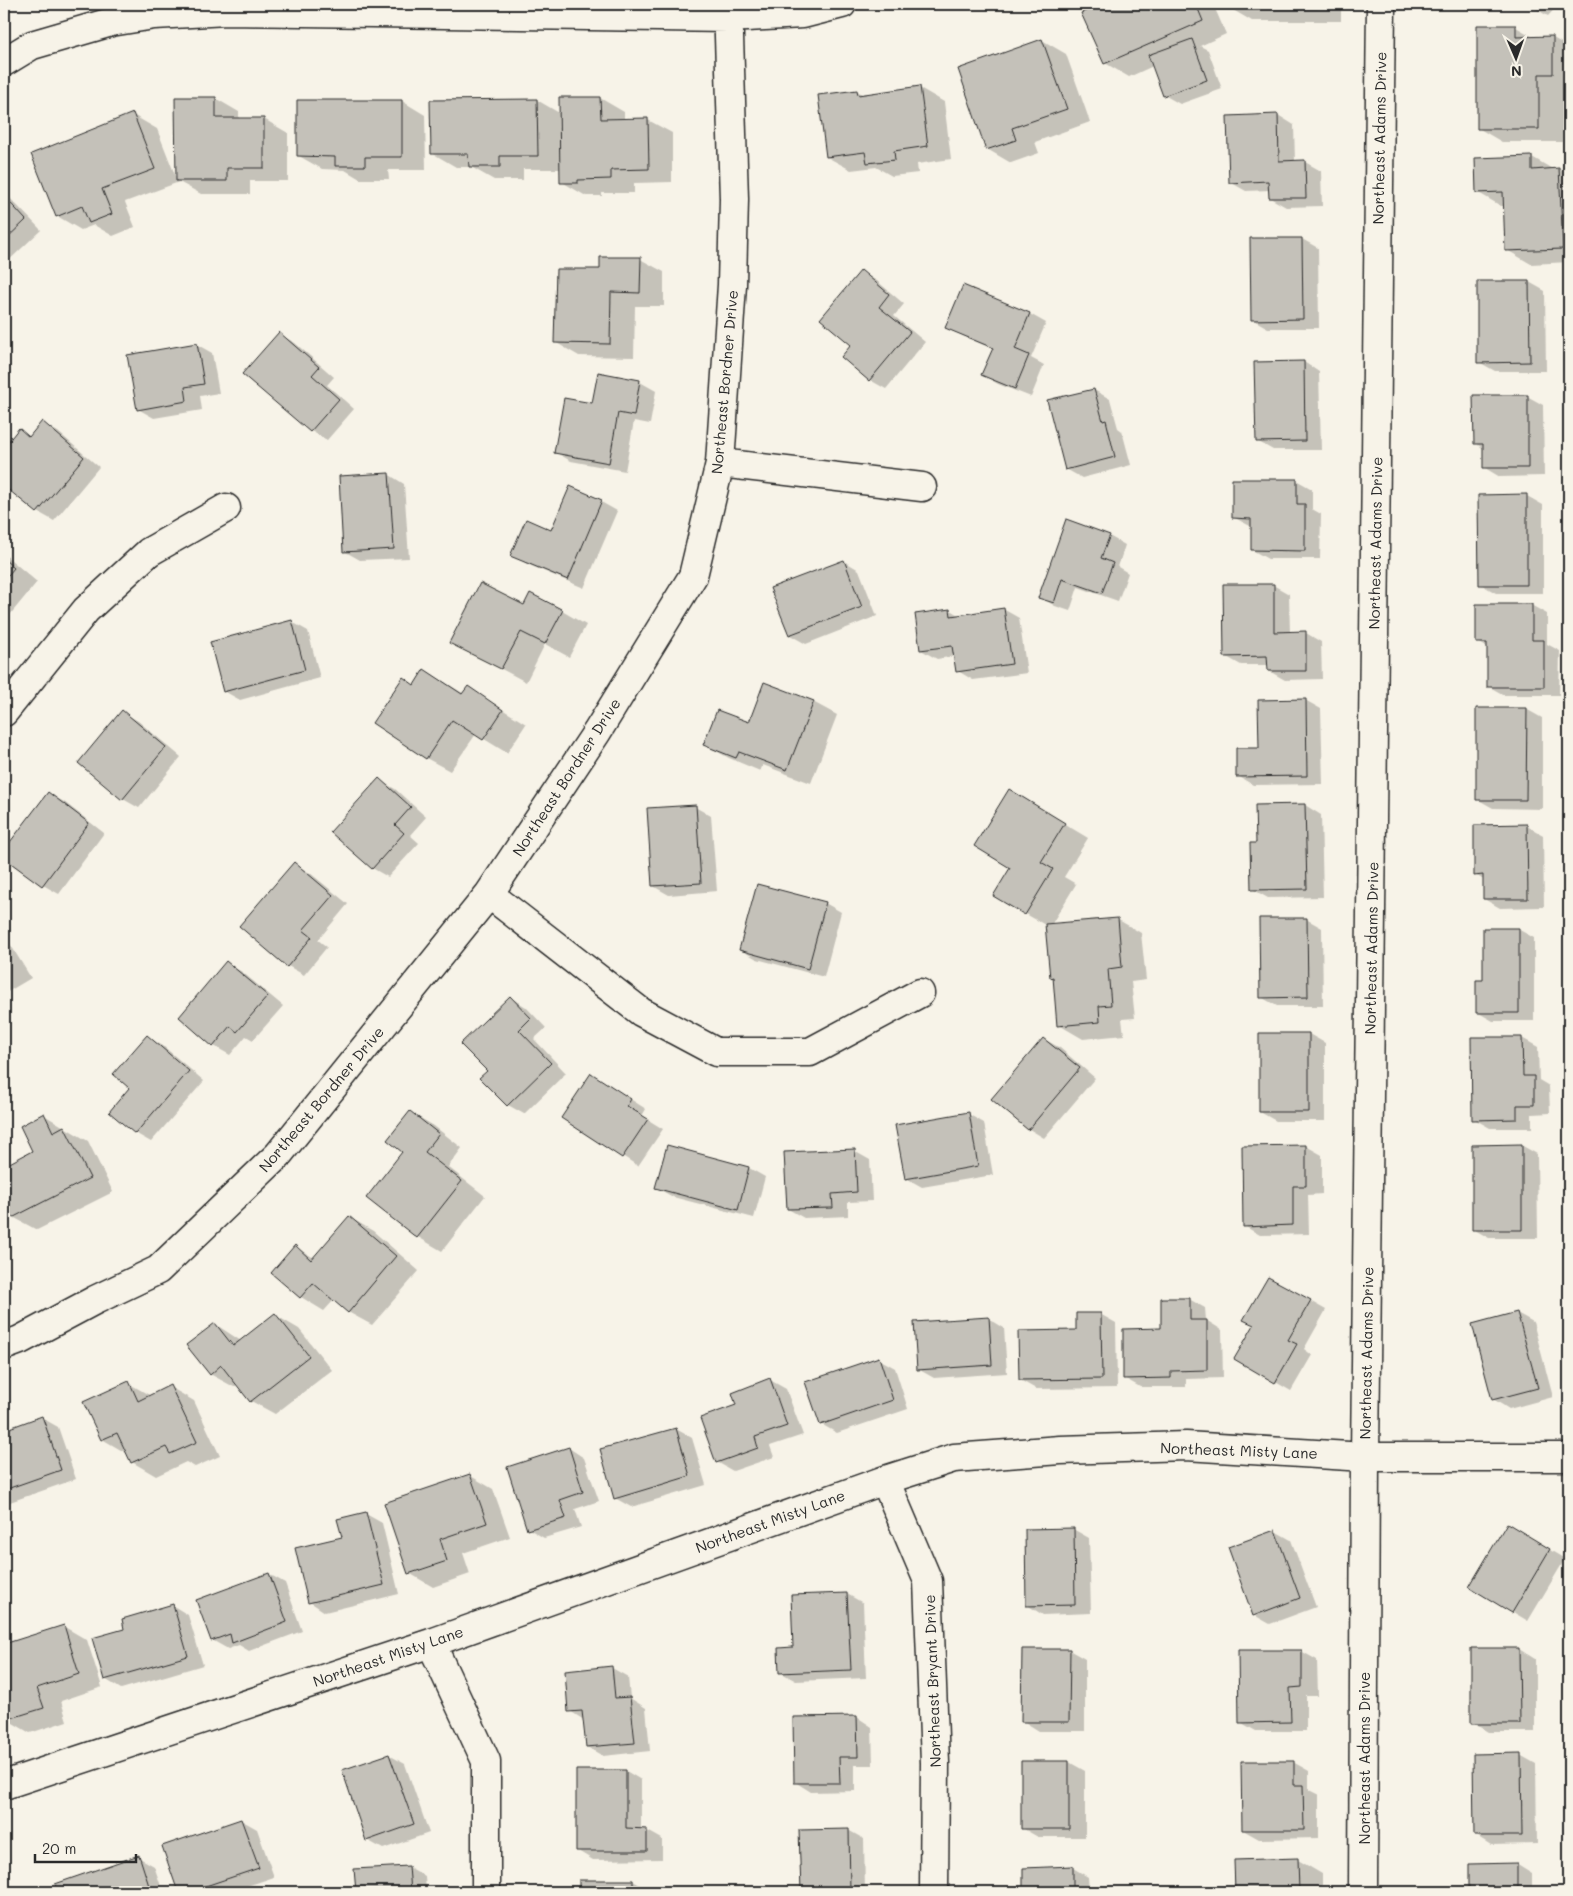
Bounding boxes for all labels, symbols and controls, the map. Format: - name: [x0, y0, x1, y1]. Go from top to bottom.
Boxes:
- north arrow: [1490, 32, 1540, 82]
- street label: Northeast Adams Drive: [1367, 51, 1391, 225]
- text: N: [1511, 62, 1522, 81]
- street label: Northeast Bordner Drive: [706, 289, 742, 475]
- street label: Northeast Adams Drive: [1363, 456, 1387, 630]
- street label: Northeast Bordner Drive: [507, 694, 625, 860]
- street label: Northeast Adams Drive: [1359, 861, 1383, 1035]
- street label: Northeast Bordner Drive: [254, 1022, 388, 1176]
- street label: Northeast Adams Drive: [1354, 1266, 1378, 1440]
- street label: Northeast Misty Lane: [1160, 1437, 1318, 1463]
- street label: Northeast Misty Lane: [692, 1485, 848, 1557]
- street label: Northeast Bryant Drive: [919, 1594, 945, 1768]
- street label: Northeast Misty Lane: [310, 1621, 466, 1691]
- street label: Northeast Adams Drive: [1354, 1672, 1374, 1844]
- scale bar: [35, 1831, 136, 1863]
- text: 20 m: [42, 1838, 76, 1858]

